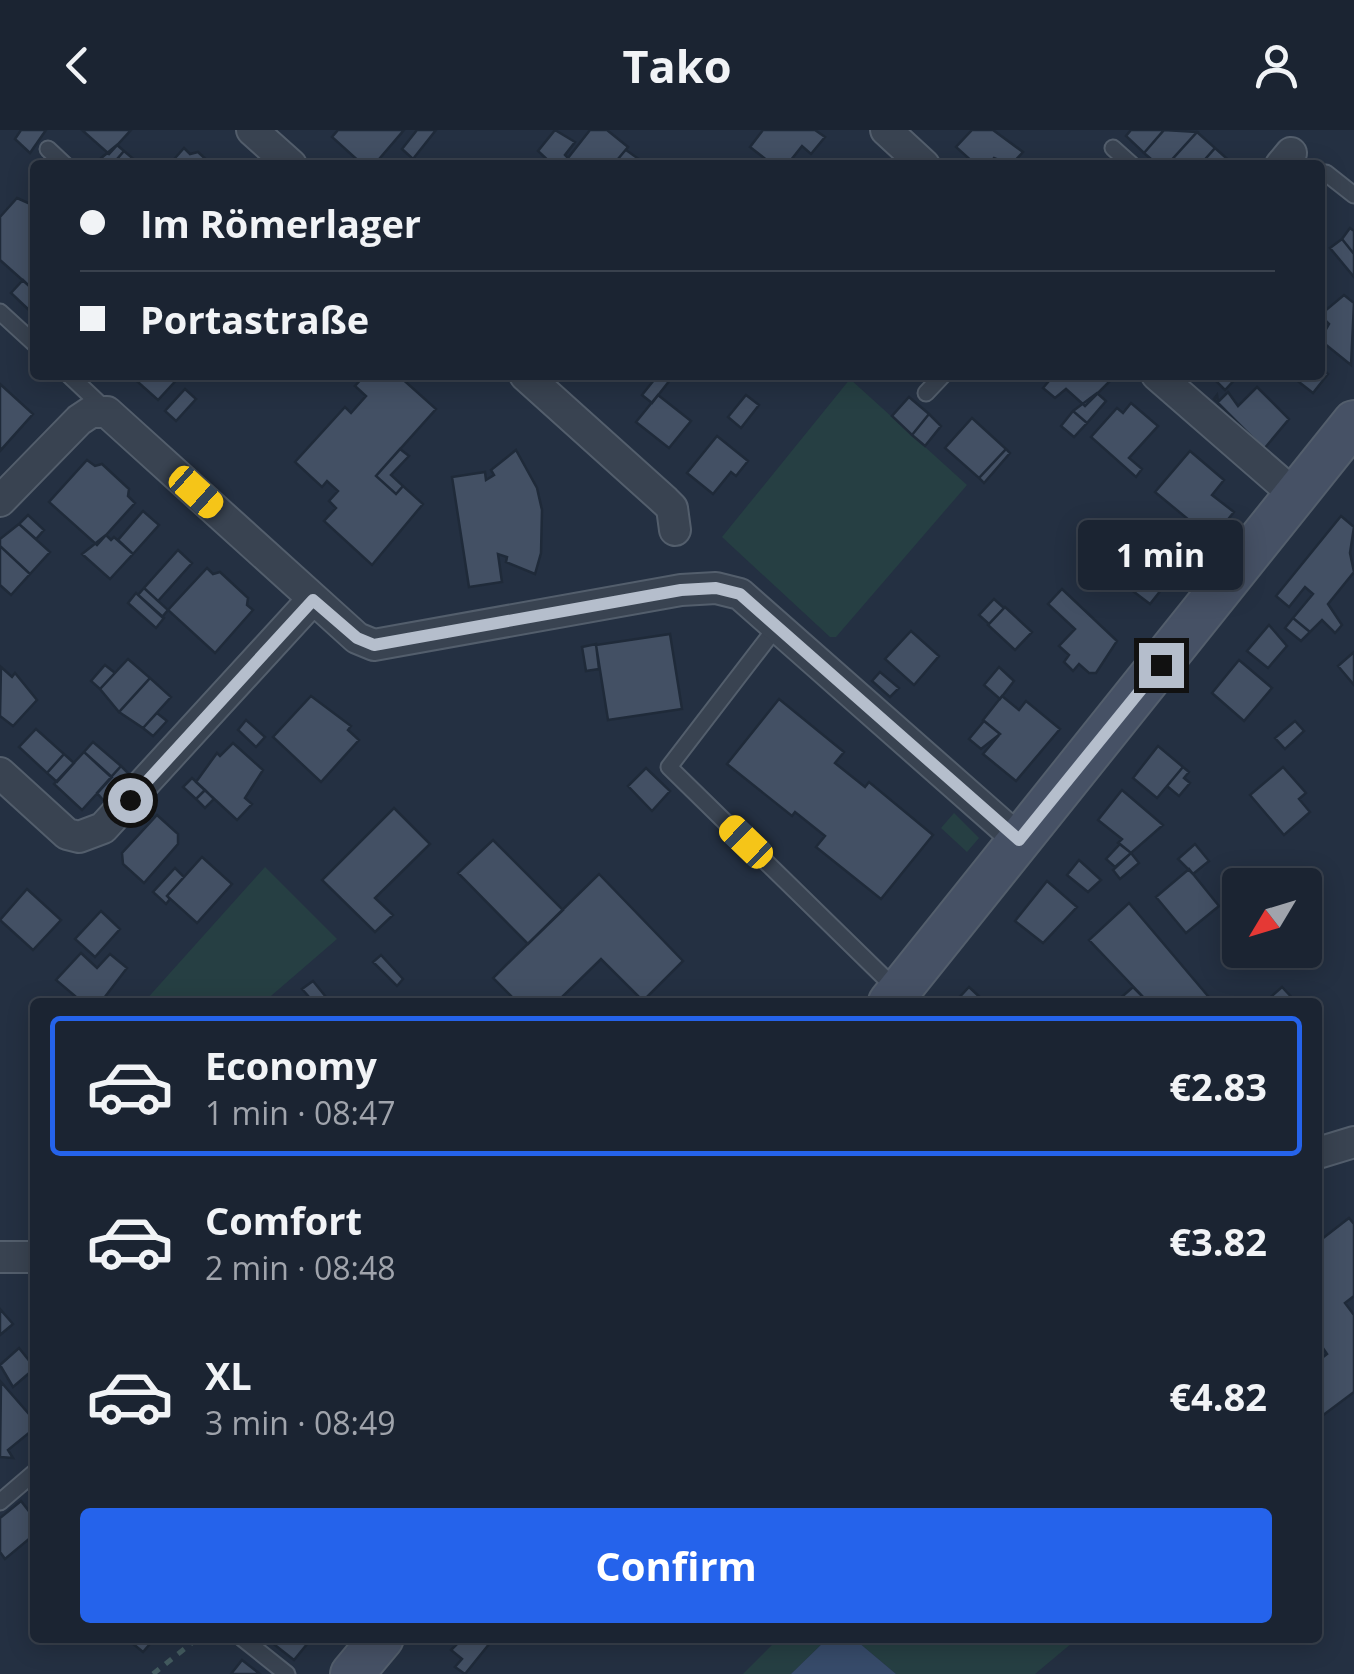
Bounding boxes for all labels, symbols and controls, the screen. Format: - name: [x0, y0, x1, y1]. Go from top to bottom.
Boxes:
- text: Tako: [622, 35, 732, 96]
- icon: back: [50, 38, 105, 93]
- icon: person: [1249, 38, 1304, 93]
- text: Im Römerlager: [140, 197, 421, 249]
- text: Portastraße: [140, 293, 369, 345]
- car: [164, 461, 228, 523]
- callout: 1 min: [1078, 520, 1244, 590]
- text: 1 min: [1116, 533, 1205, 576]
- route end: [1139, 643, 1184, 688]
- route start: [108, 778, 153, 823]
- car: [714, 810, 778, 874]
- north arrow: [1222, 868, 1322, 968]
- map controls: [1222, 868, 1322, 968]
- text: Economy: [205, 1039, 377, 1091]
- icon: car: [85, 1041, 175, 1131]
- text: €2.83: [1169, 1060, 1267, 1112]
- text: 1 min · 08:47: [205, 1091, 396, 1134]
- text: Comfort: [205, 1194, 362, 1246]
- icon: car: [85, 1196, 175, 1286]
- text: €3.82: [1169, 1215, 1267, 1267]
- text: 2 min · 08:48: [205, 1246, 396, 1289]
- text: XL: [205, 1349, 252, 1401]
- icon: car: [85, 1351, 175, 1441]
- text: €4.82: [1169, 1370, 1267, 1422]
- text: 3 min · 08:49: [205, 1401, 396, 1444]
- button: Confirm: [80, 1508, 1272, 1623]

